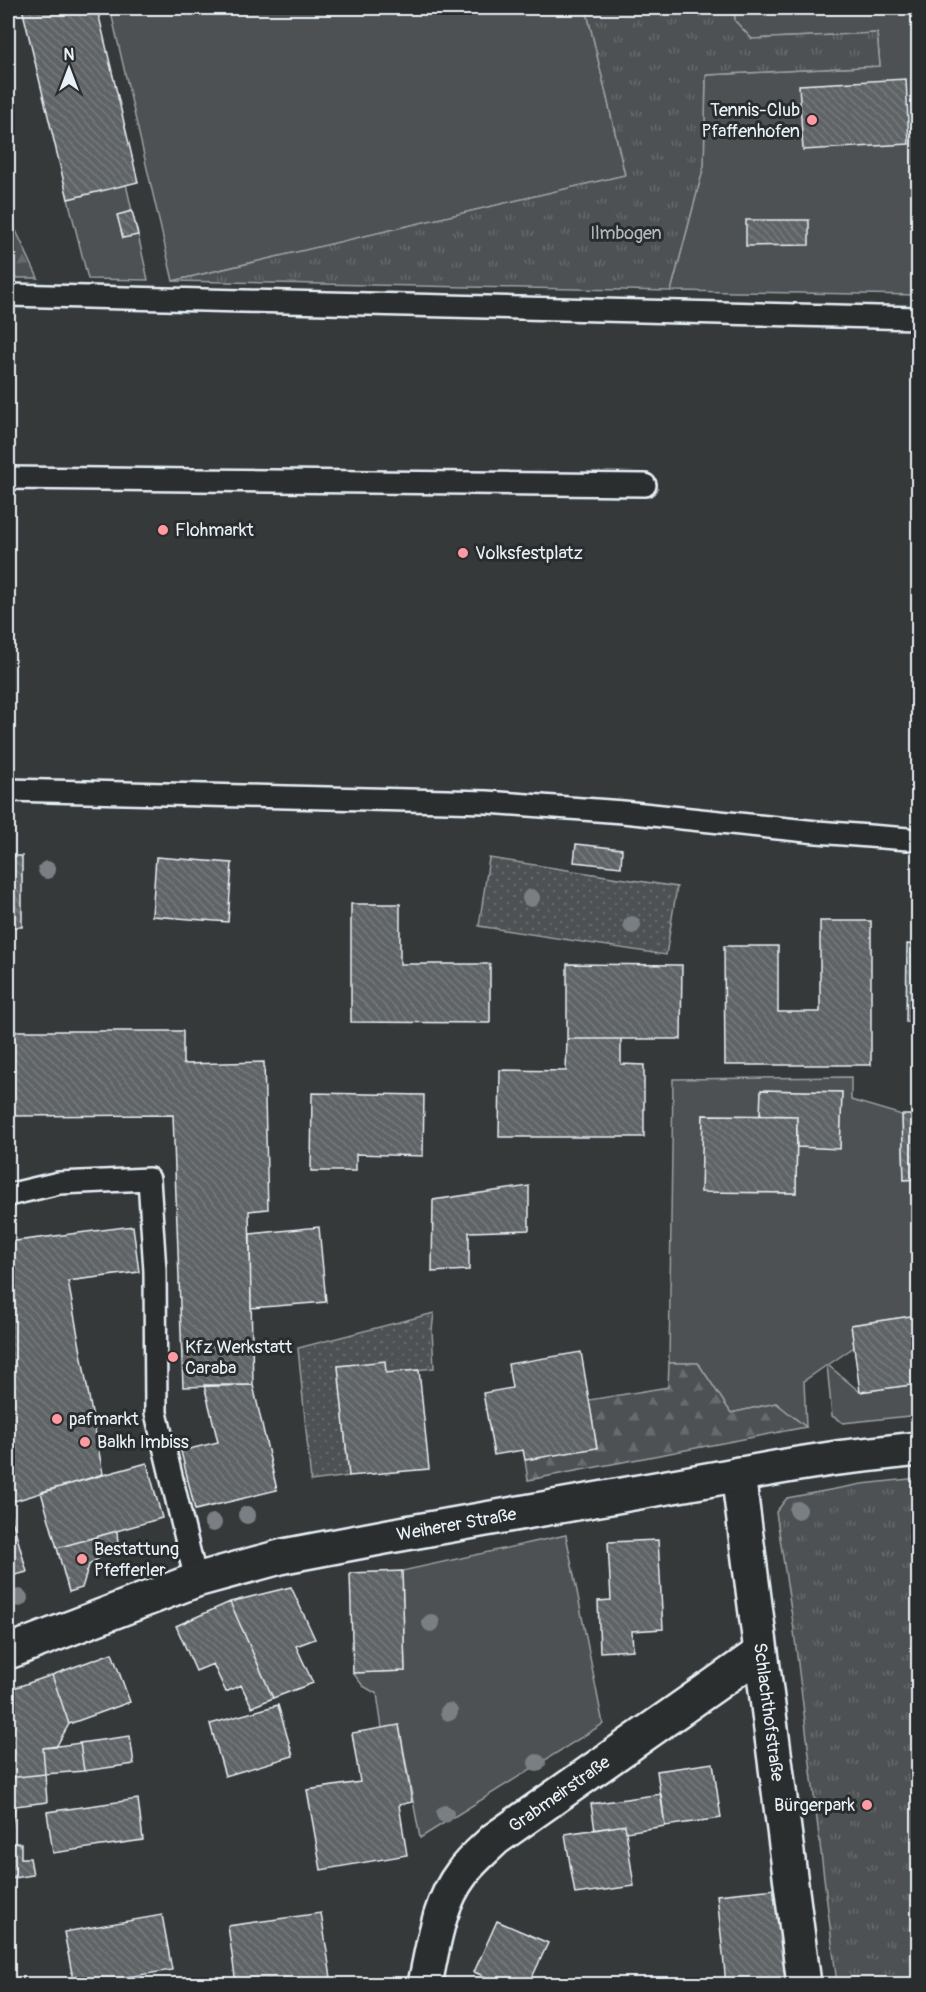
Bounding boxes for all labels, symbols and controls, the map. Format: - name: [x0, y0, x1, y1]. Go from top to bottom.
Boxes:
- north arrow: [39, 39, 99, 99]
- text: N: [64, 45, 75, 65]
- place label: Tennis-Club Pfaffenhofen: [702, 99, 800, 143]
- marker: Tennis-Club Pfaffenhofen: [805, 113, 819, 127]
- park label: Ilmbogen: [590, 222, 662, 245]
- place label: Flohmarkt: [175, 519, 255, 542]
- marker: Flohmarkt: [156, 523, 170, 537]
- place label: Volksfestplatz: [475, 542, 583, 565]
- marker: Volksfestplatz: [456, 546, 470, 560]
- place label: Kfz Werkstatt Caraba: [185, 1336, 293, 1380]
- marker: Kfz Werkstatt Caraba: [166, 1350, 180, 1364]
- place label: pafmarkt: [69, 1408, 139, 1431]
- marker: pafmarkt: [50, 1412, 64, 1426]
- place label: Balkh Imbiss: [97, 1431, 189, 1454]
- marker: Balkh Imbiss: [78, 1435, 92, 1449]
- street label: Weiherer Straße: [395, 1502, 518, 1546]
- place label: Bestattung Pfefferler: [94, 1538, 179, 1582]
- marker: Bestattung Pfefferler: [75, 1552, 89, 1566]
- street label: Schlachthofstraße: [748, 1641, 789, 1783]
- street label: Grabmeirstraße: [504, 1750, 615, 1837]
- place label: Bürgerpark: [774, 1794, 855, 1817]
- marker: Bürgerpark: [860, 1798, 874, 1812]

